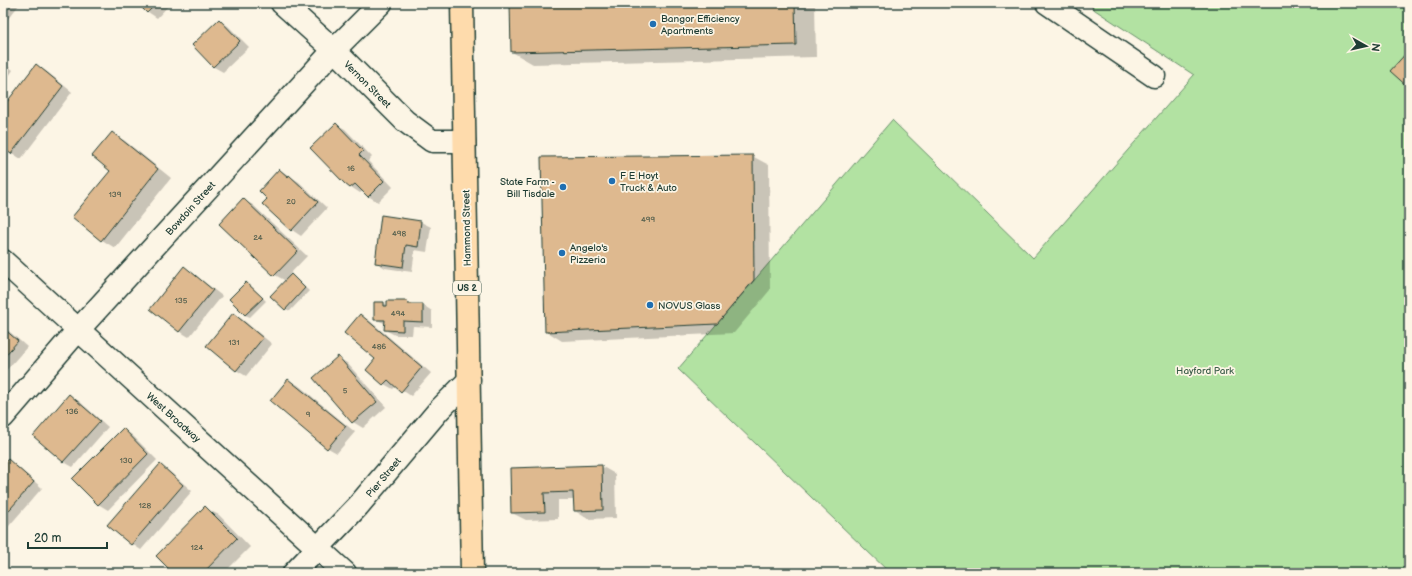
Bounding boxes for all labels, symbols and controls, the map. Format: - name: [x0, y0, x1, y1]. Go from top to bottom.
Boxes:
- place label: Bangor Efficiency Apartments: [661, 13, 740, 37]
- marker: Bangor Efficiency Apartments: [648, 19, 658, 29]
- north arrow: [1346, 26, 1386, 66]
- text: N: [1368, 42, 1382, 52]
- street label: Vernon Street: [341, 59, 393, 111]
- house number: 16: [347, 164, 355, 173]
- place label: F E Hoyt Truck & Auto: [620, 170, 677, 194]
- place label: State Farm - Bill Tisdale: [500, 176, 555, 200]
- marker: F E Hoyt Truck & Auto: [607, 176, 617, 186]
- street label: Bowdoin Street: [163, 179, 218, 238]
- marker: State Farm - Bill Tisdale: [558, 182, 568, 192]
- house number: 139: [109, 190, 122, 199]
- street label: Hammond Street: [460, 190, 474, 266]
- house number: 20: [286, 197, 296, 206]
- house number: 499: [641, 215, 655, 224]
- house number: 498: [392, 229, 406, 238]
- house number: 24: [253, 233, 263, 242]
- place label: Angelo's Pizzeria: [570, 242, 608, 266]
- marker: Angelo's Pizzeria: [557, 248, 567, 258]
- road number: US 2: [453, 281, 481, 295]
- house number: 135: [175, 296, 188, 305]
- marker: NOVUS Glass: [645, 300, 655, 310]
- place label: NOVUS Glass: [658, 300, 720, 312]
- house number: 494: [391, 309, 405, 318]
- house number: 131: [228, 338, 240, 347]
- house number: 486: [372, 342, 386, 351]
- park label: Hayford Park: [1176, 365, 1234, 377]
- house number: 5: [343, 386, 348, 395]
- street label: West Broadway: [144, 390, 203, 446]
- house number: 136: [66, 407, 79, 416]
- house number: 9: [306, 410, 311, 419]
- street label: Pier Street: [364, 455, 404, 500]
- house number: 130: [120, 456, 133, 465]
- house number: 128: [139, 501, 152, 510]
- scale bar: [28, 524, 107, 550]
- text: 20 m: [34, 531, 61, 546]
- house number: 124: [191, 543, 203, 552]

